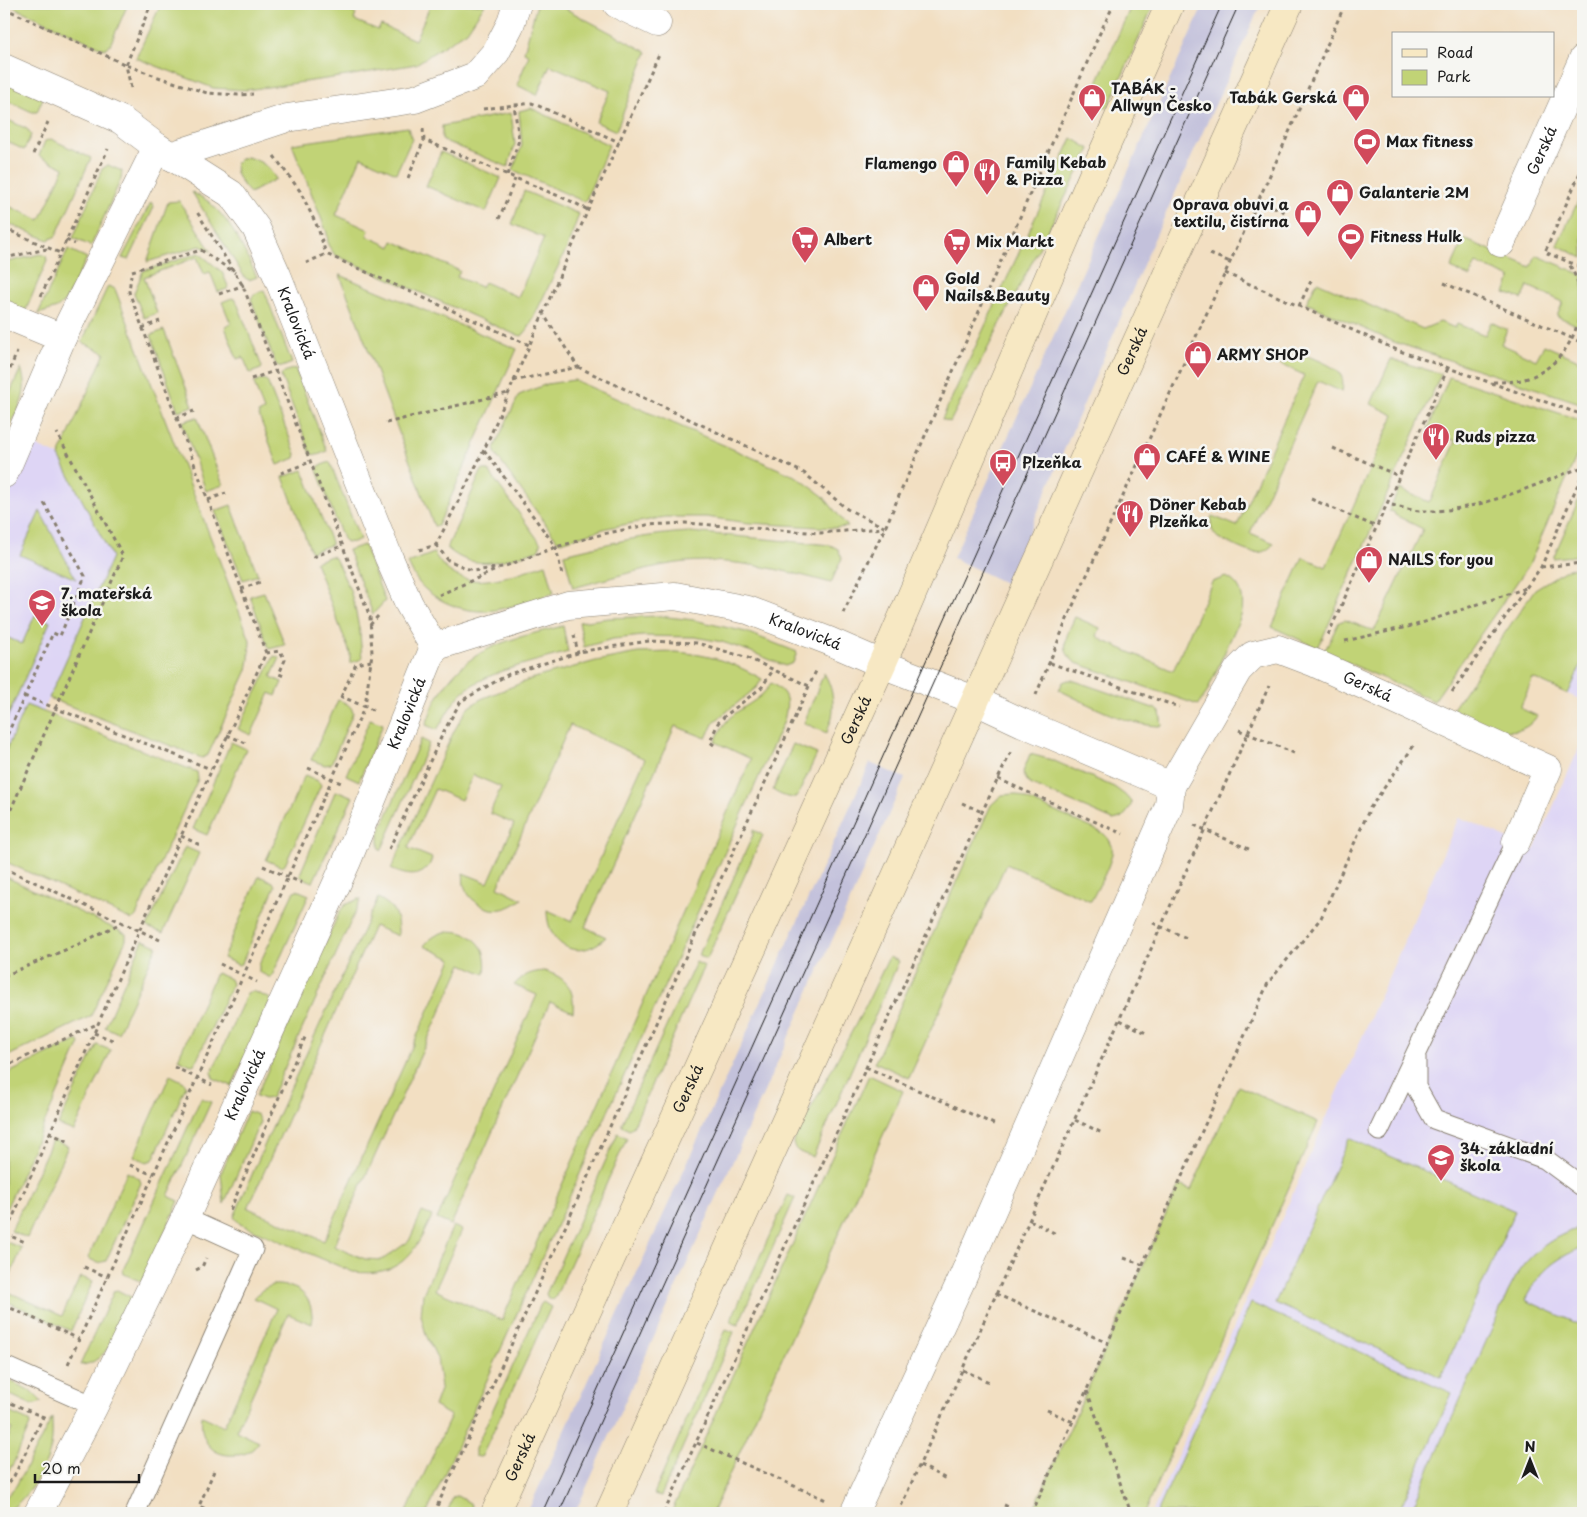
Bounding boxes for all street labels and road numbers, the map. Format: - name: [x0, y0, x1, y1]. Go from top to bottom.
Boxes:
- street label: Gerská: [1520, 121, 1562, 178]
- street label: Kralovická: [273, 283, 322, 363]
- street label: Gerská: [1110, 322, 1152, 379]
- street label: Kralovická: [766, 606, 846, 655]
- street label: Gerská: [1340, 664, 1397, 707]
- street label: Kralovická: [381, 673, 431, 752]
- street label: Gerská: [834, 691, 876, 748]
- street label: Kralovická: [218, 1044, 271, 1123]
- street label: Gerská: [666, 1060, 708, 1117]
- street label: Gerská: [498, 1428, 540, 1485]

